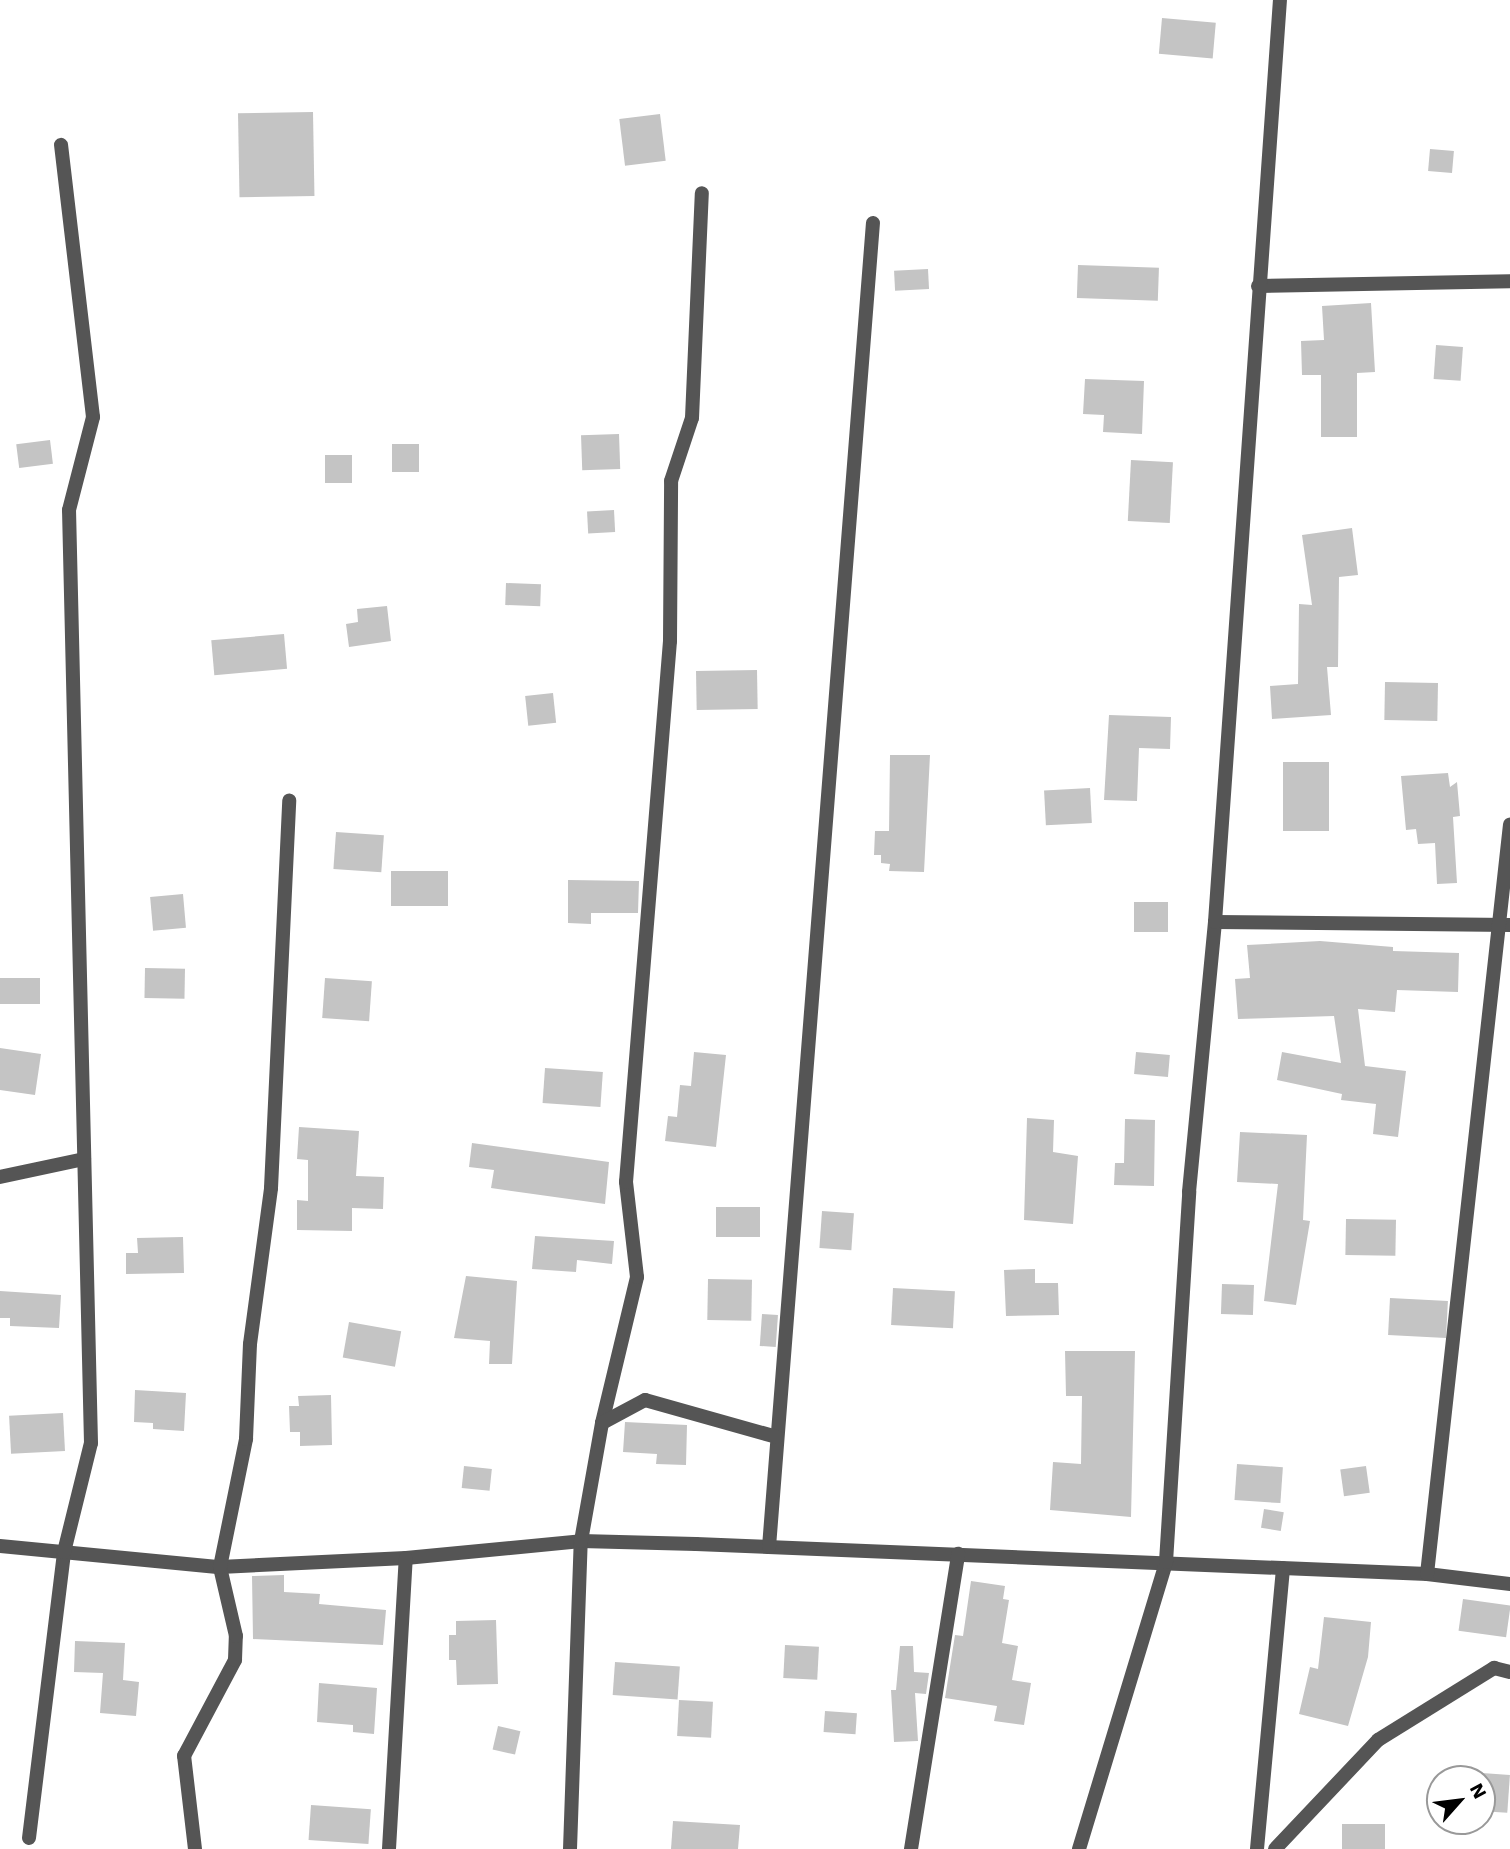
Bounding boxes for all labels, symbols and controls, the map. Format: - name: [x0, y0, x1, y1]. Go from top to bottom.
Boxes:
- north arrow: [1426, 1765, 1496, 1835]
- text: N: [1465, 1779, 1492, 1802]

